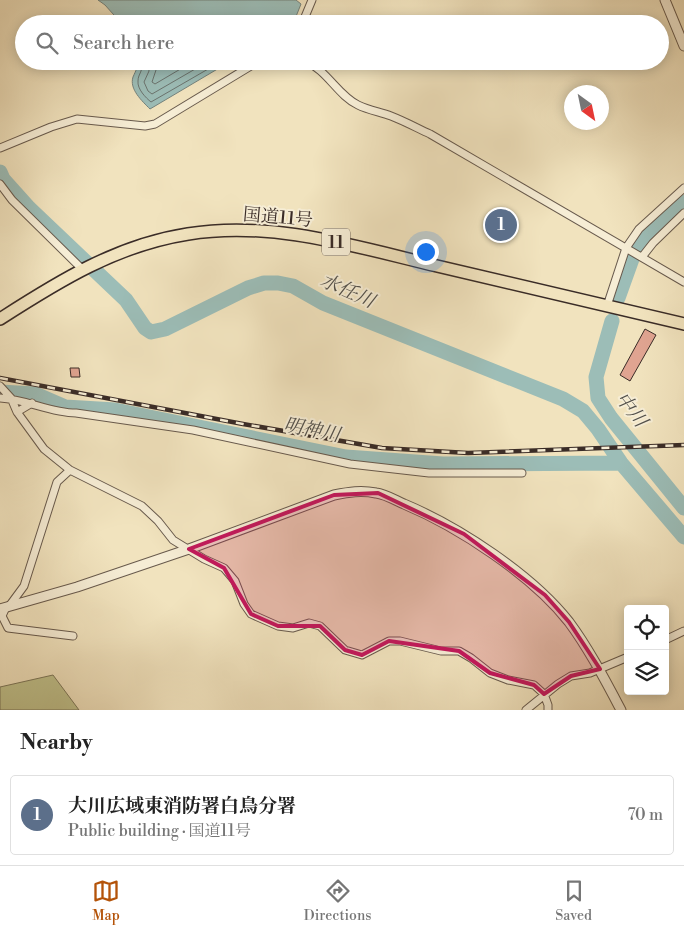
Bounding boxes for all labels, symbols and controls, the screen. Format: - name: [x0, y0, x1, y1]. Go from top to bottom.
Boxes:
- search box: [15, 15, 669, 70]
- icon: search: [33, 29, 61, 57]
- text: Search here: [73, 31, 174, 55]
- north arrow: [564, 85, 609, 130]
- street label: 国道11号: [242, 203, 314, 232]
- pin: 1: [485, 206, 517, 244]
- road number: 11: [322, 228, 350, 256]
- your location: [413, 239, 439, 265]
- water label: 水任川: [317, 268, 380, 314]
- water label: 中川: [610, 387, 654, 434]
- water label: 明神川: [282, 413, 344, 448]
- map controls: [624, 605, 669, 695]
- button: locate: [624, 605, 669, 650]
- button: layers: [624, 650, 669, 695]
- text: Nearby: [20, 730, 93, 756]
- text: 大川広域東消防署白鳥分署: [68, 794, 296, 818]
- text: 1: [33, 805, 41, 825]
- text: 70 m: [627, 805, 663, 825]
- text: Public building · 国道11号: [68, 821, 251, 841]
- tab: Map: [92, 877, 120, 925]
- tab: Directions: [304, 877, 371, 925]
- tab: Saved: [555, 877, 592, 925]

